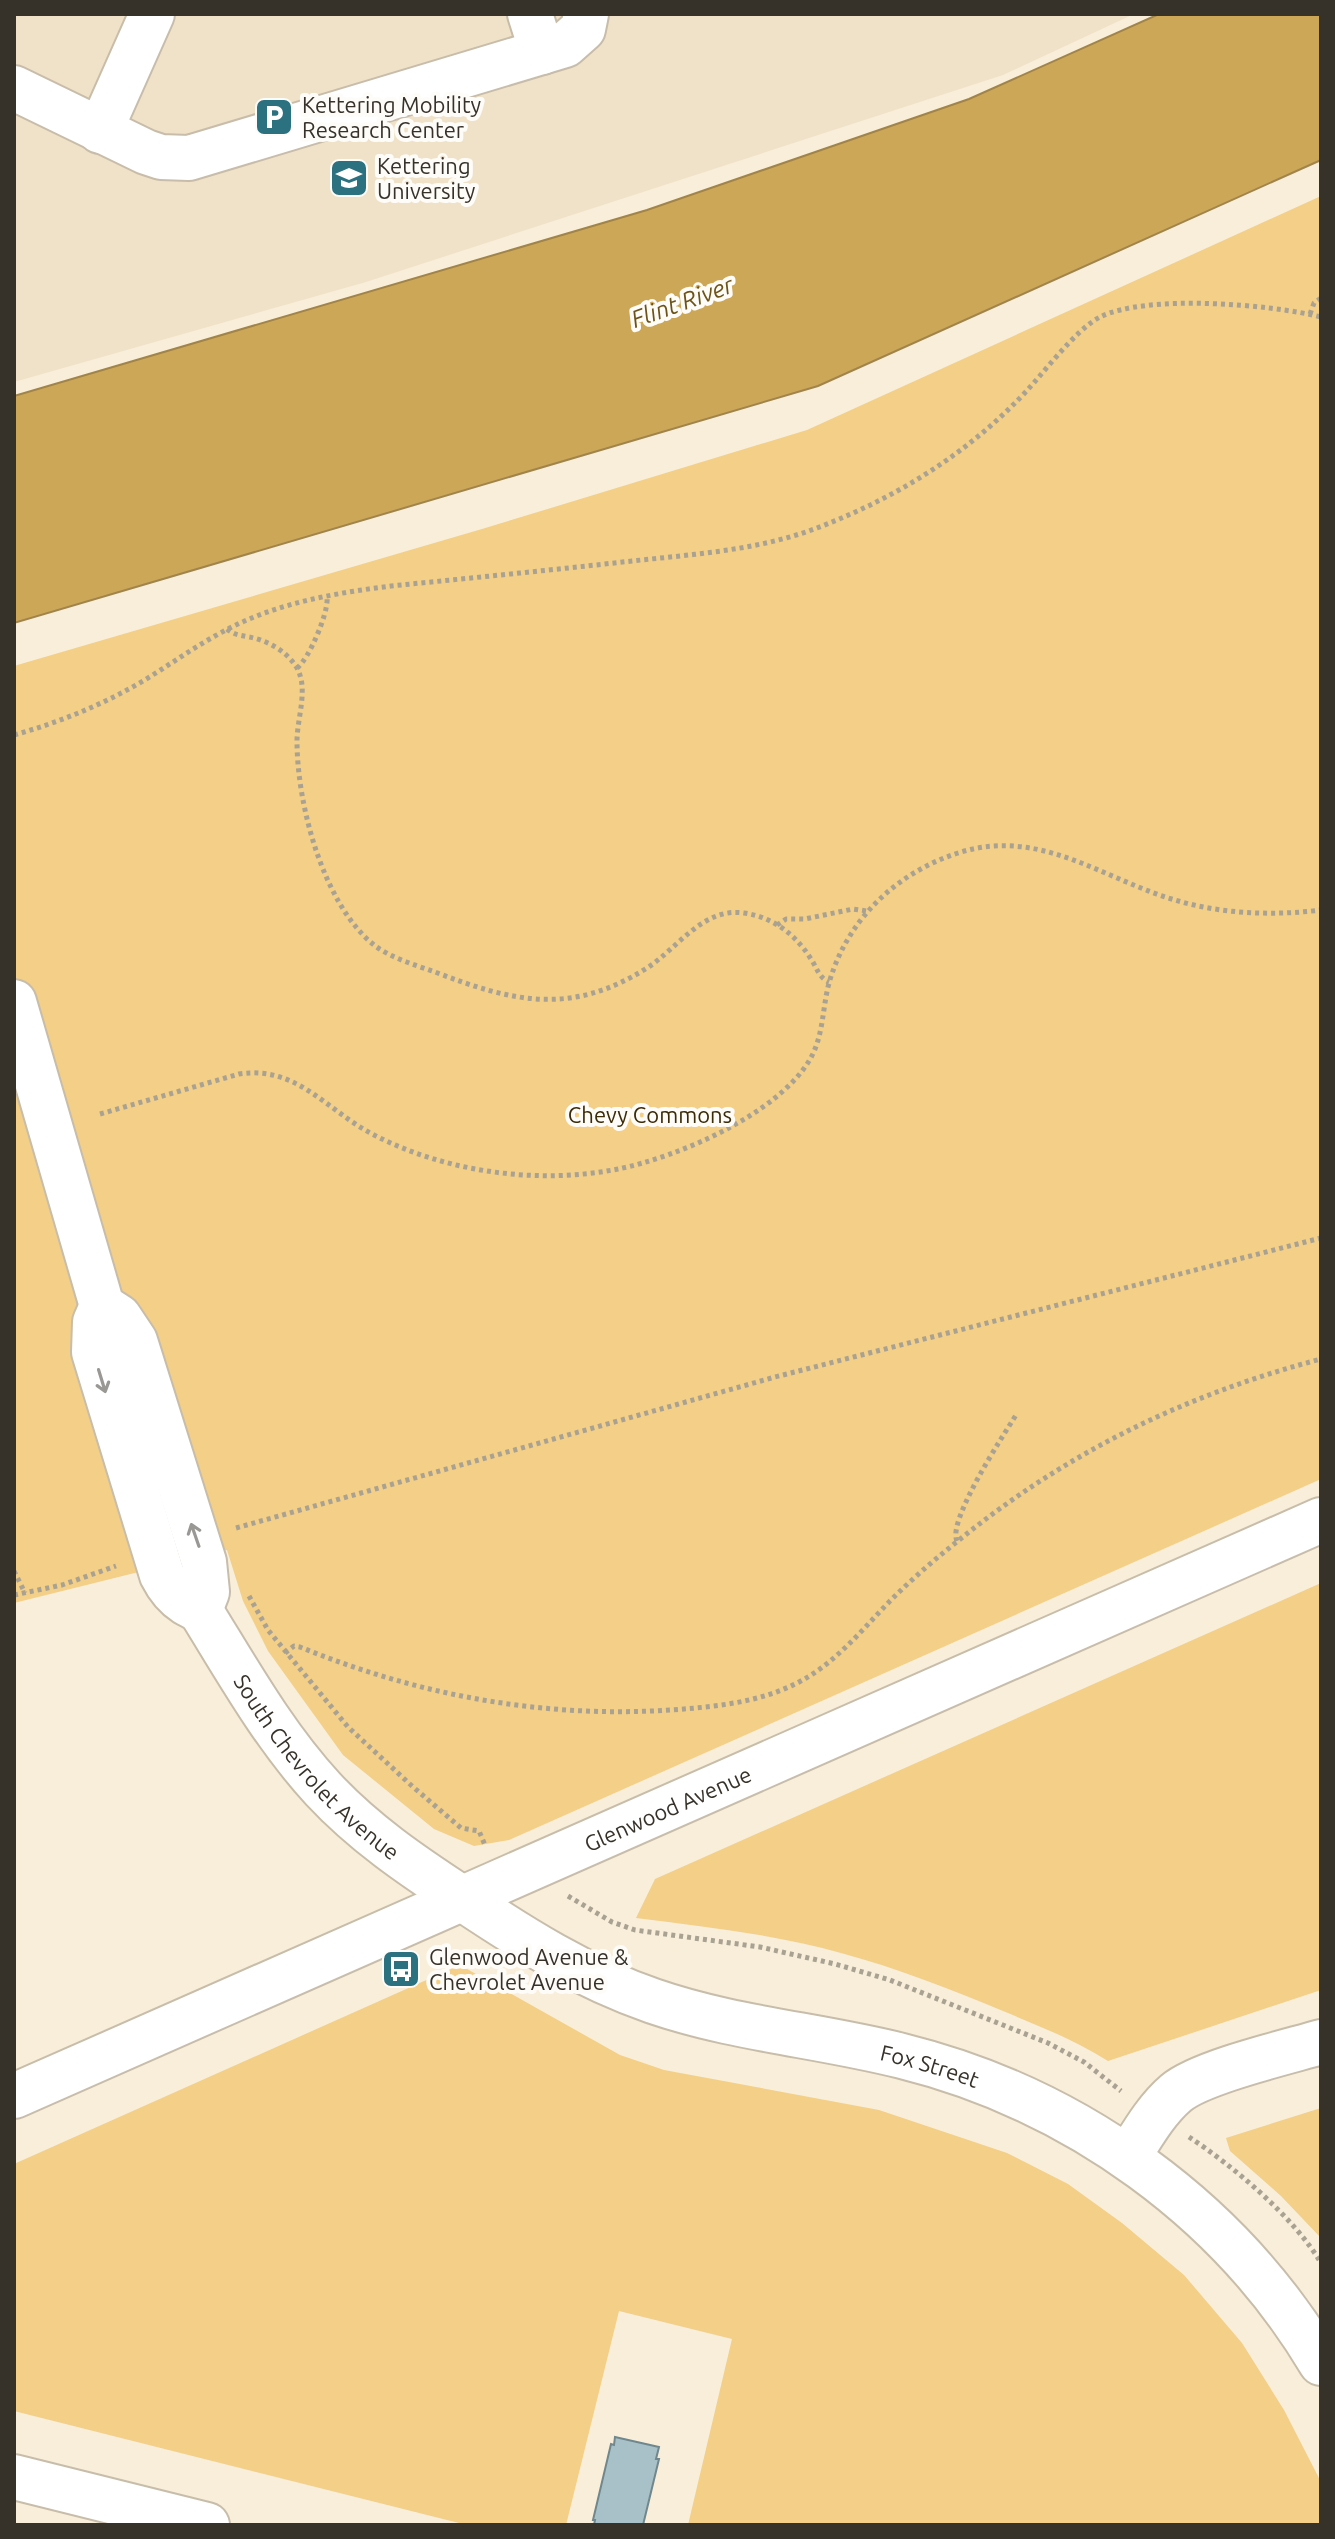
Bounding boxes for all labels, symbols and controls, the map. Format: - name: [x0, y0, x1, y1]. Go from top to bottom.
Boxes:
- place label: Kettering Mobility Research Center: [302, 92, 482, 142]
- parking icon: Kettering Mobility Research Center: [253, 96, 295, 138]
- place label: Kettering University: [377, 153, 476, 203]
- school or university icon: Kettering University: [328, 157, 370, 199]
- water label: Flint River: [627, 271, 738, 333]
- park label: Chevy Commons: [568, 1102, 732, 1127]
- one-way arrow: [95, 1367, 110, 1393]
- one-way arrow: [187, 1523, 202, 1548]
- street label: South Chevrolet Avenue: [230, 1669, 405, 1864]
- street label: Glenwood Avenue: [580, 1760, 755, 1856]
- place label: Glenwood Avenue & Chevrolet Avenue: [429, 1944, 629, 1994]
- bus stop icon: Glenwood Avenue & Chevrolet Avenue: [380, 1948, 422, 1990]
- street label: Fox Street: [878, 2039, 983, 2092]

